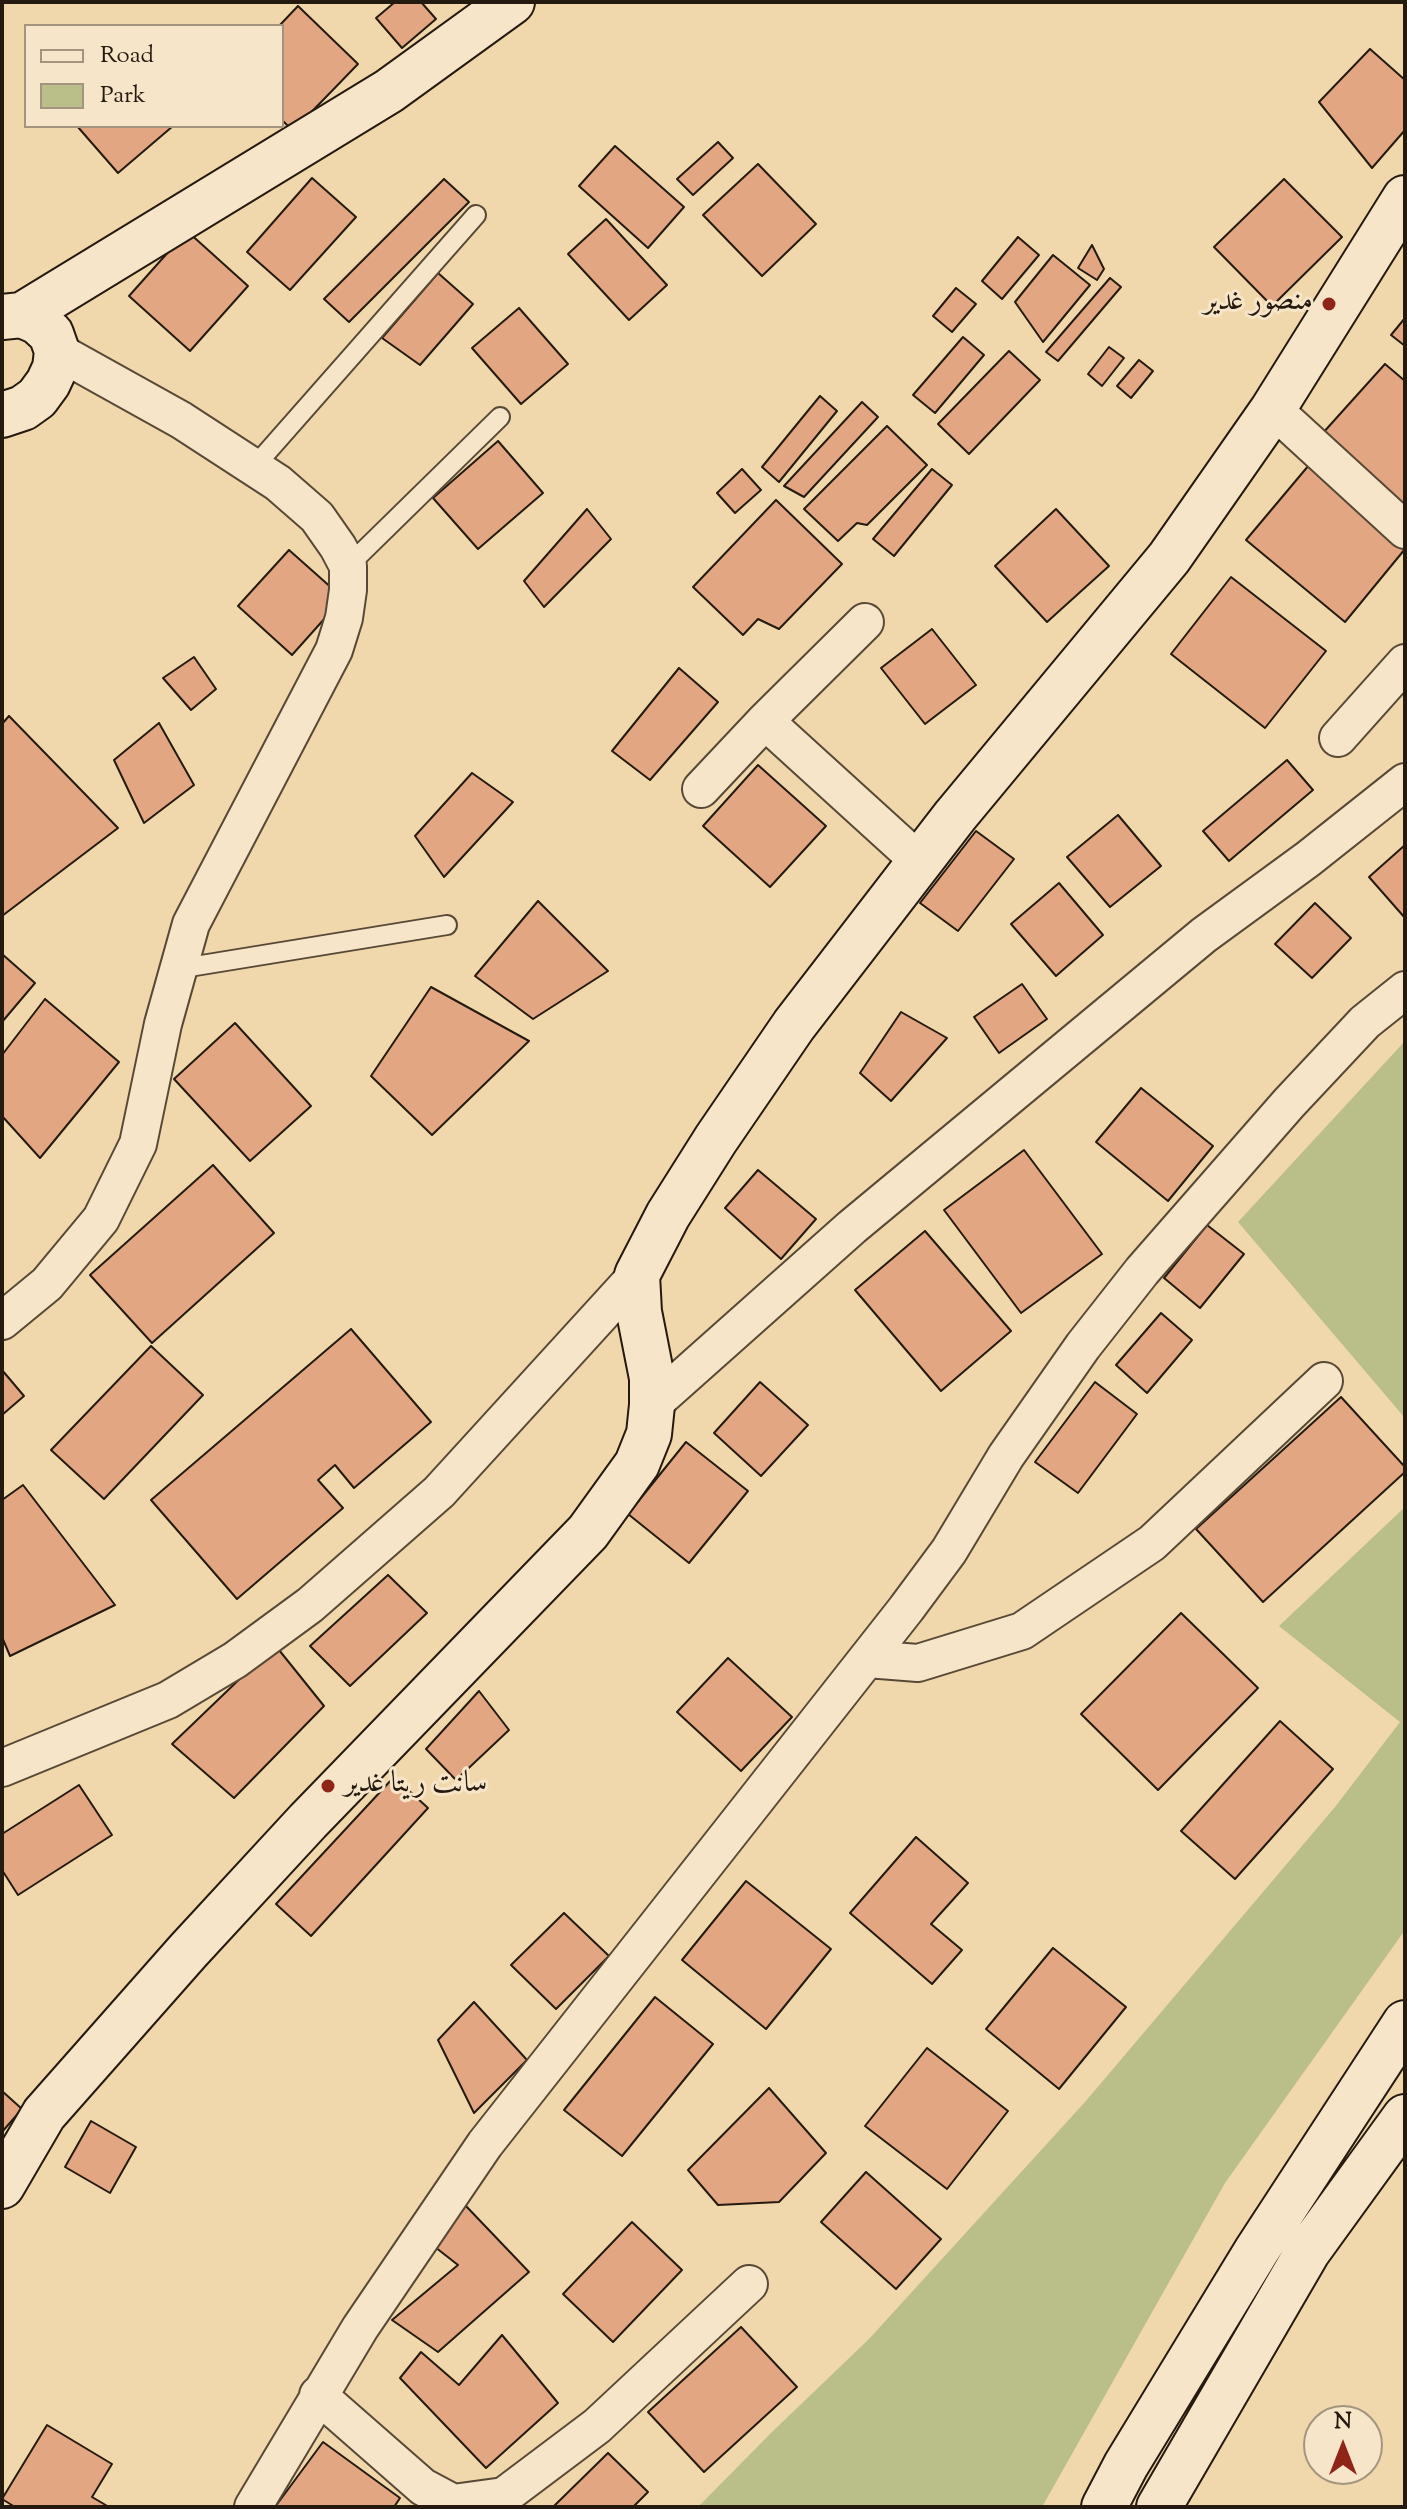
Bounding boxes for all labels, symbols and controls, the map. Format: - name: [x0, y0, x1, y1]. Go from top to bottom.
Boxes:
- legend: [24, 24, 284, 128]
- text: Road: [100, 39, 154, 73]
- text: Park: [100, 79, 146, 113]
- place label: منصور غدير: [1204, 286, 1313, 322]
- marker: منصور غدير: [1320, 295, 1338, 313]
- place label: سانت ريتا غدير: [344, 1768, 487, 1804]
- marker: سانت ريتا غدير: [319, 1777, 337, 1795]
- north arrow: [1303, 2405, 1383, 2485]
- text: N: [1334, 2407, 1352, 2439]

